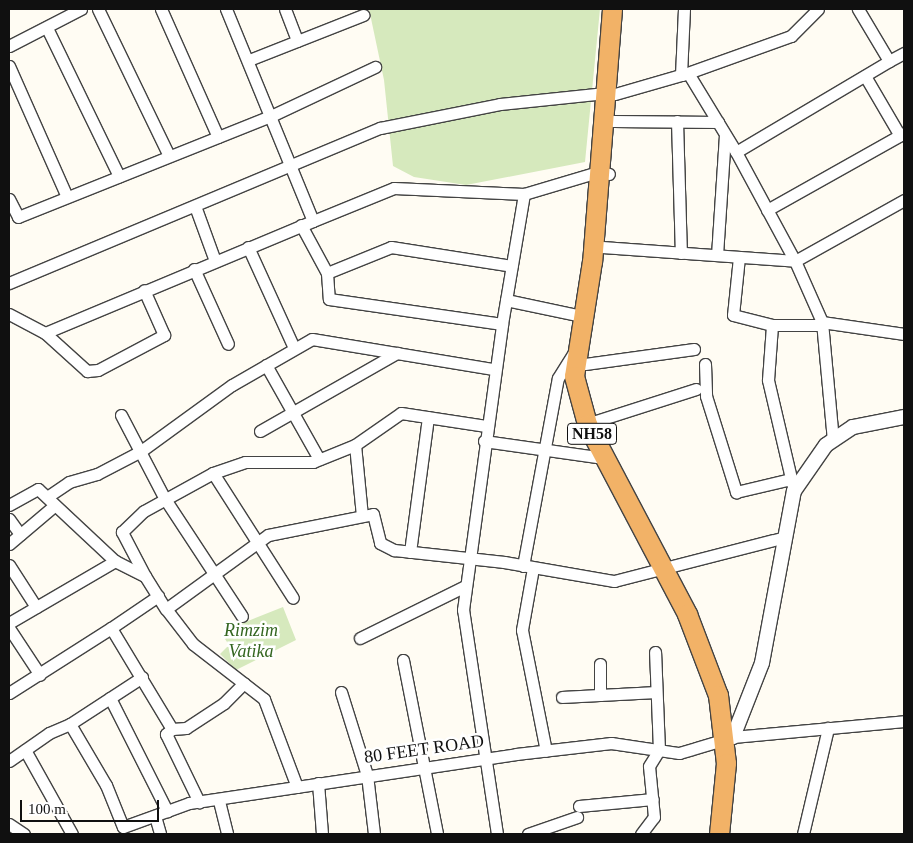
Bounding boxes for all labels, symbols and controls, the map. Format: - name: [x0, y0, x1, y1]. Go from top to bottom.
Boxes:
- road number: NH58: [564, 420, 620, 448]
- park label: Rimzim Vatika: [220, 620, 282, 662]
- street label: 80 FEET ROAD: [364, 730, 484, 768]
- scale bar: [22, 790, 161, 822]
- text: 100 m: [28, 801, 66, 817]

